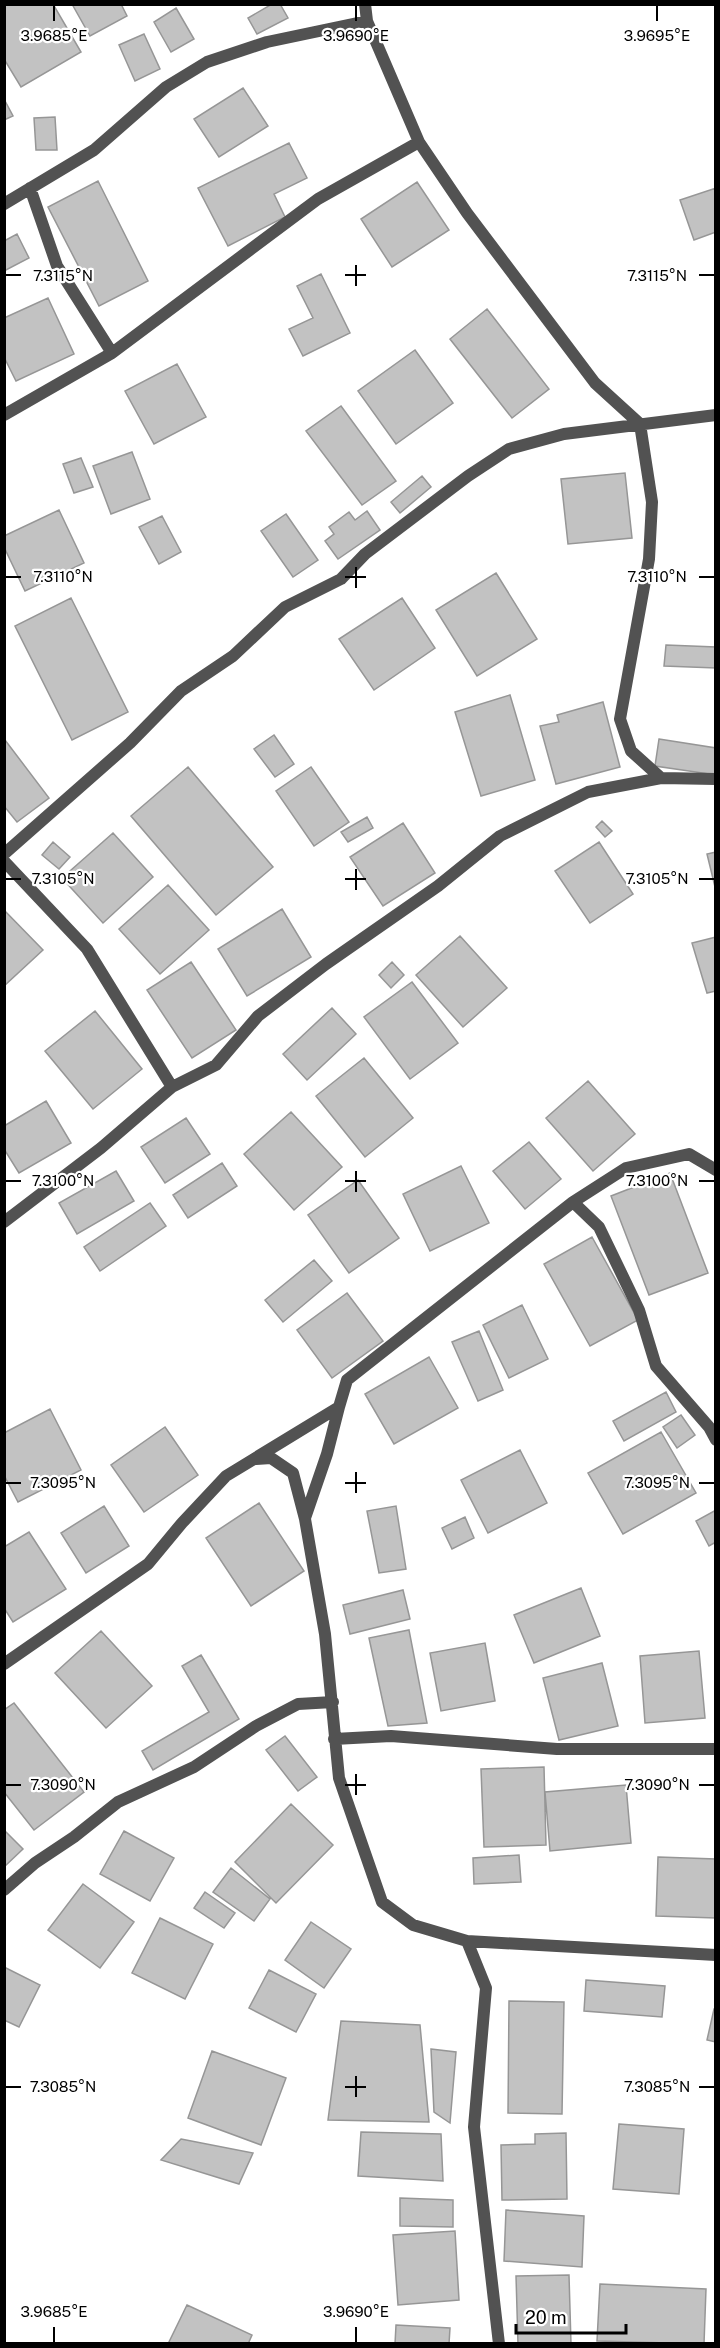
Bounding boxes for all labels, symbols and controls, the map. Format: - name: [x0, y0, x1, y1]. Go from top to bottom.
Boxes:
- text: 3.9685°E: [21, 27, 87, 44]
- text: 3.9690°E: [323, 27, 389, 44]
- text: 3.9695°E: [624, 27, 690, 44]
- text: 7.3115°N: [33, 267, 93, 284]
- text: 7.3115°N: [627, 267, 687, 284]
- text: 7.3110°N: [33, 568, 93, 585]
- text: 7.3110°N: [627, 568, 687, 585]
- text: 7.3105°N: [31, 870, 95, 887]
- text: 7.3105°N: [625, 870, 689, 887]
- text: 7.3100°N: [32, 1172, 94, 1189]
- text: 7.3100°N: [626, 1172, 688, 1189]
- text: 7.3095°N: [30, 1474, 96, 1491]
- text: 7.3095°N: [624, 1474, 690, 1491]
- text: 7.3090°N: [30, 1776, 96, 1793]
- text: 7.3090°N: [624, 1776, 690, 1793]
- text: 7.3085°N: [30, 2078, 96, 2095]
- text: 7.3085°N: [624, 2078, 690, 2095]
- scale bar: [516, 2297, 626, 2335]
- text: 3.9685°E: [21, 2303, 87, 2320]
- text: 3.9690°E: [323, 2303, 389, 2320]
- text: 20 m: [525, 2307, 567, 2328]

